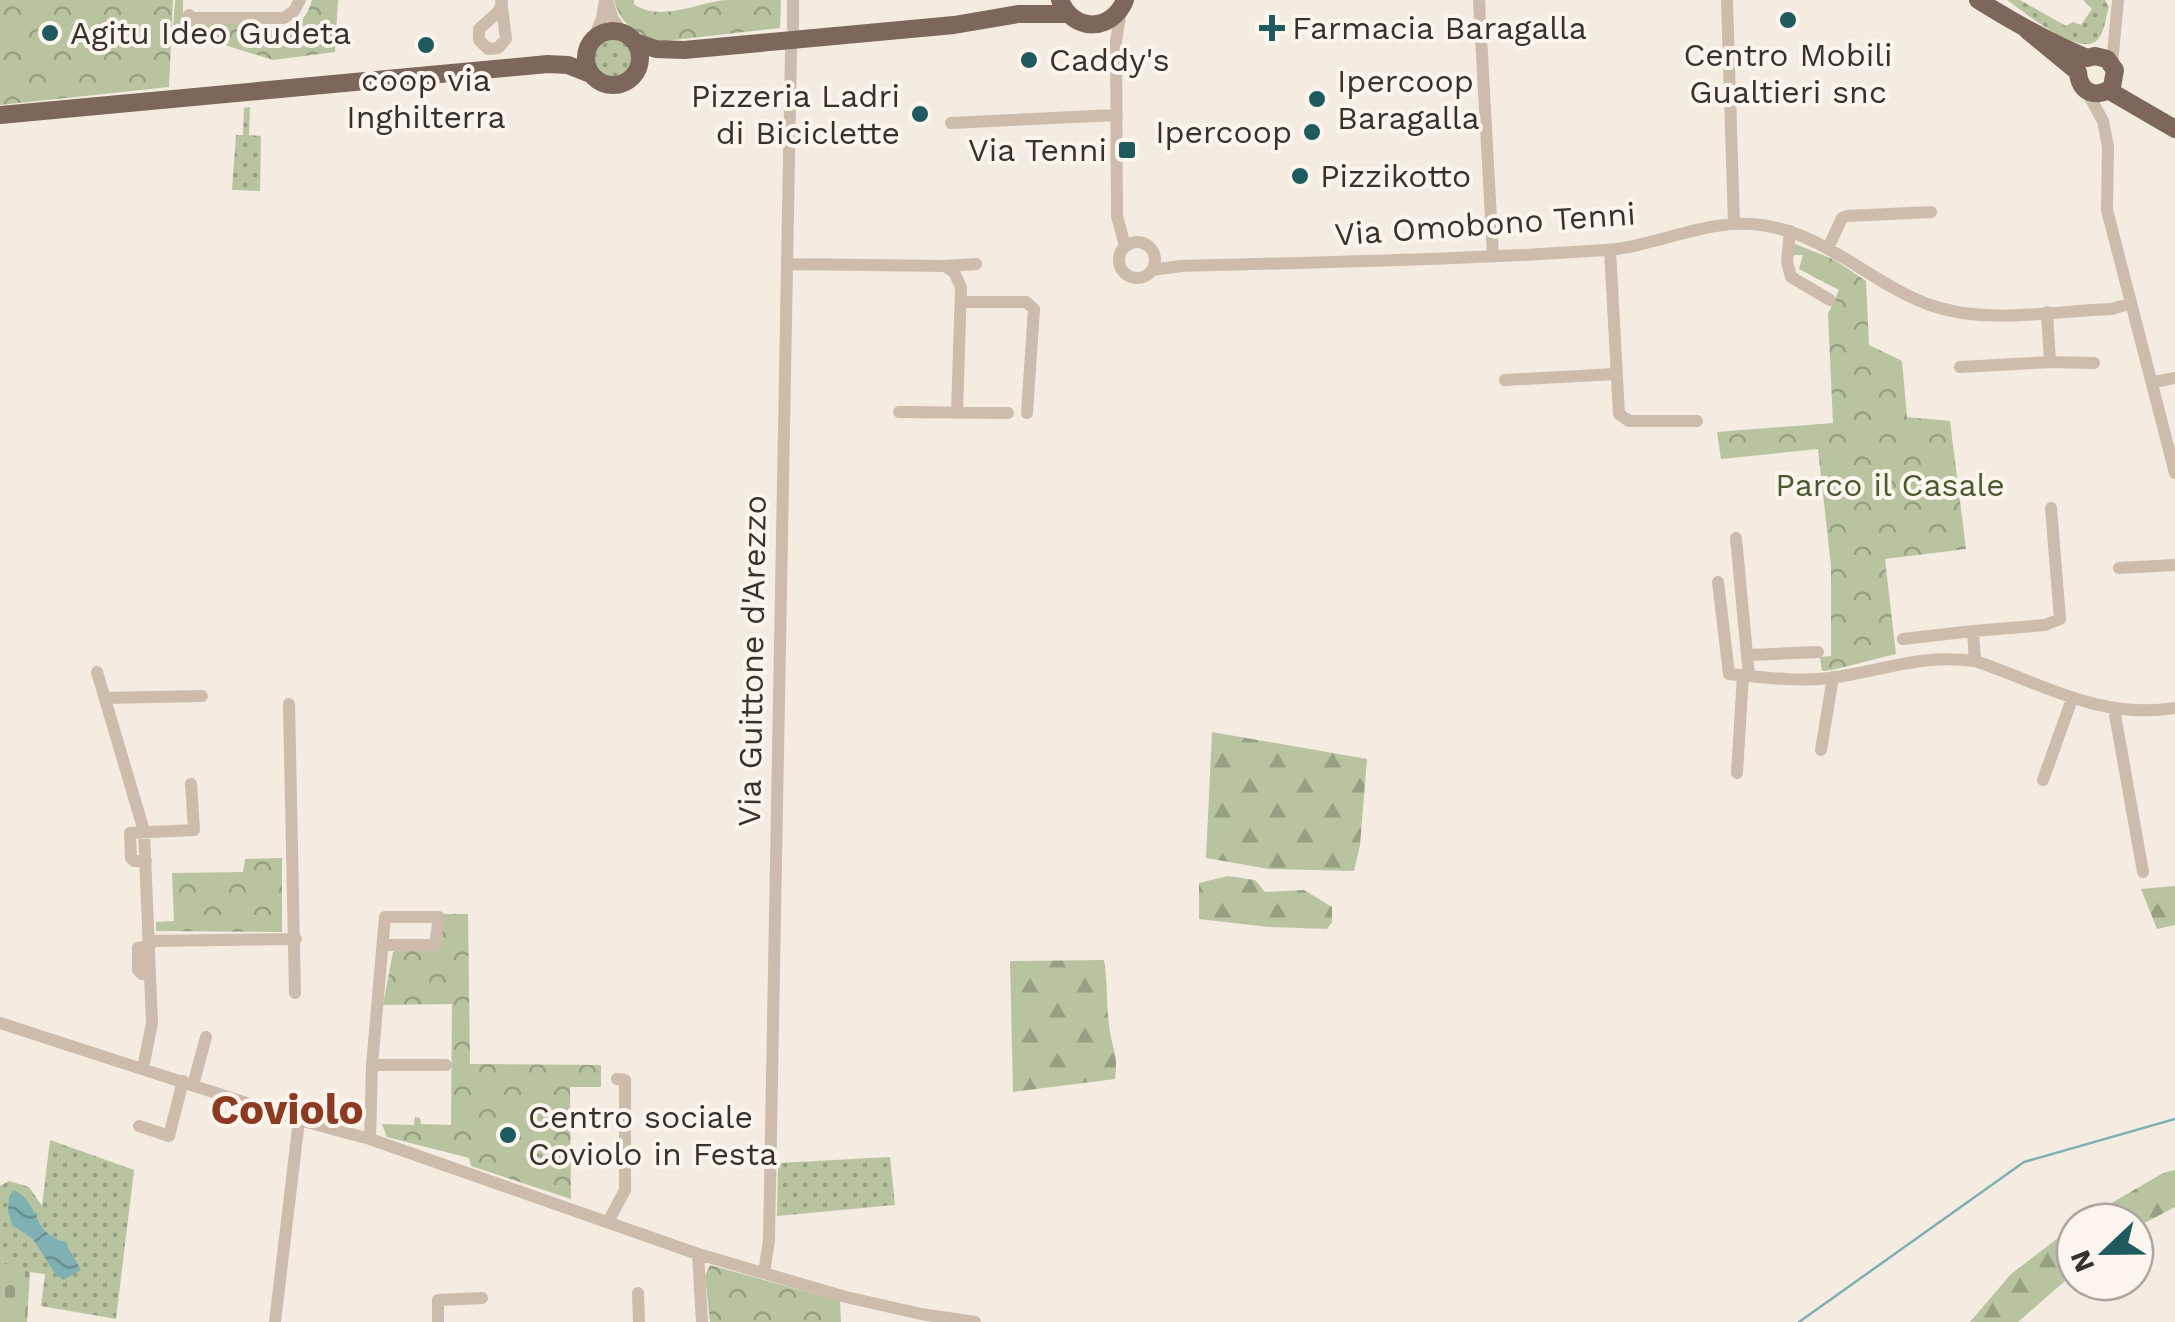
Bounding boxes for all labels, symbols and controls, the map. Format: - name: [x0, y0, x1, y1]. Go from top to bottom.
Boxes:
- place label: Farmacia Baragalla: [1292, 9, 1587, 47]
- marker: Centro Mobili Gualtieri snc: [1777, 9, 1799, 31]
- place label: Agitu Ideo Gudeta: [70, 14, 351, 52]
- marker: Farmacia Baragalla: [1261, 17, 1283, 39]
- marker: Agitu Ideo Gudeta: [39, 22, 61, 44]
- marker: coop via Inghilterra: [415, 34, 437, 56]
- place label: Centro Mobili Gualtieri snc: [1683, 36, 1893, 111]
- place label: Caddy's: [1049, 41, 1170, 79]
- marker: Caddy's: [1018, 49, 1040, 71]
- place label: coop via Inghilterra: [346, 61, 506, 136]
- place label: Ipercoop Baragalla: [1337, 62, 1480, 137]
- place label: Pizzeria Ladri di Biciclette: [691, 77, 900, 152]
- marker: Ipercoop Baragalla: [1306, 88, 1328, 110]
- marker: Pizzeria Ladri di Biciclette: [909, 103, 931, 125]
- place label: Ipercoop: [1155, 113, 1292, 151]
- marker: Ipercoop: [1301, 121, 1323, 143]
- place label: Via Tenni: [968, 131, 1107, 169]
- marker: Via Tenni: [1116, 139, 1138, 161]
- place label: Pizzikotto: [1320, 157, 1471, 195]
- marker: Pizzikotto: [1289, 165, 1311, 187]
- street label: Via Omobono Tenni: [1333, 195, 1637, 253]
- park label: Parco il Casale: [1775, 466, 2005, 504]
- street label: Via Guittone d'Arezzo: [730, 495, 774, 827]
- district label: Coviolo: [210, 1085, 364, 1134]
- place label: Centro sociale Coviolo in Festa: [528, 1098, 777, 1173]
- marker: Centro sociale Coviolo in Festa: [497, 1124, 519, 1146]
- north arrow: [2055, 1202, 2155, 1302]
- text: N: [2063, 1245, 2101, 1277]

